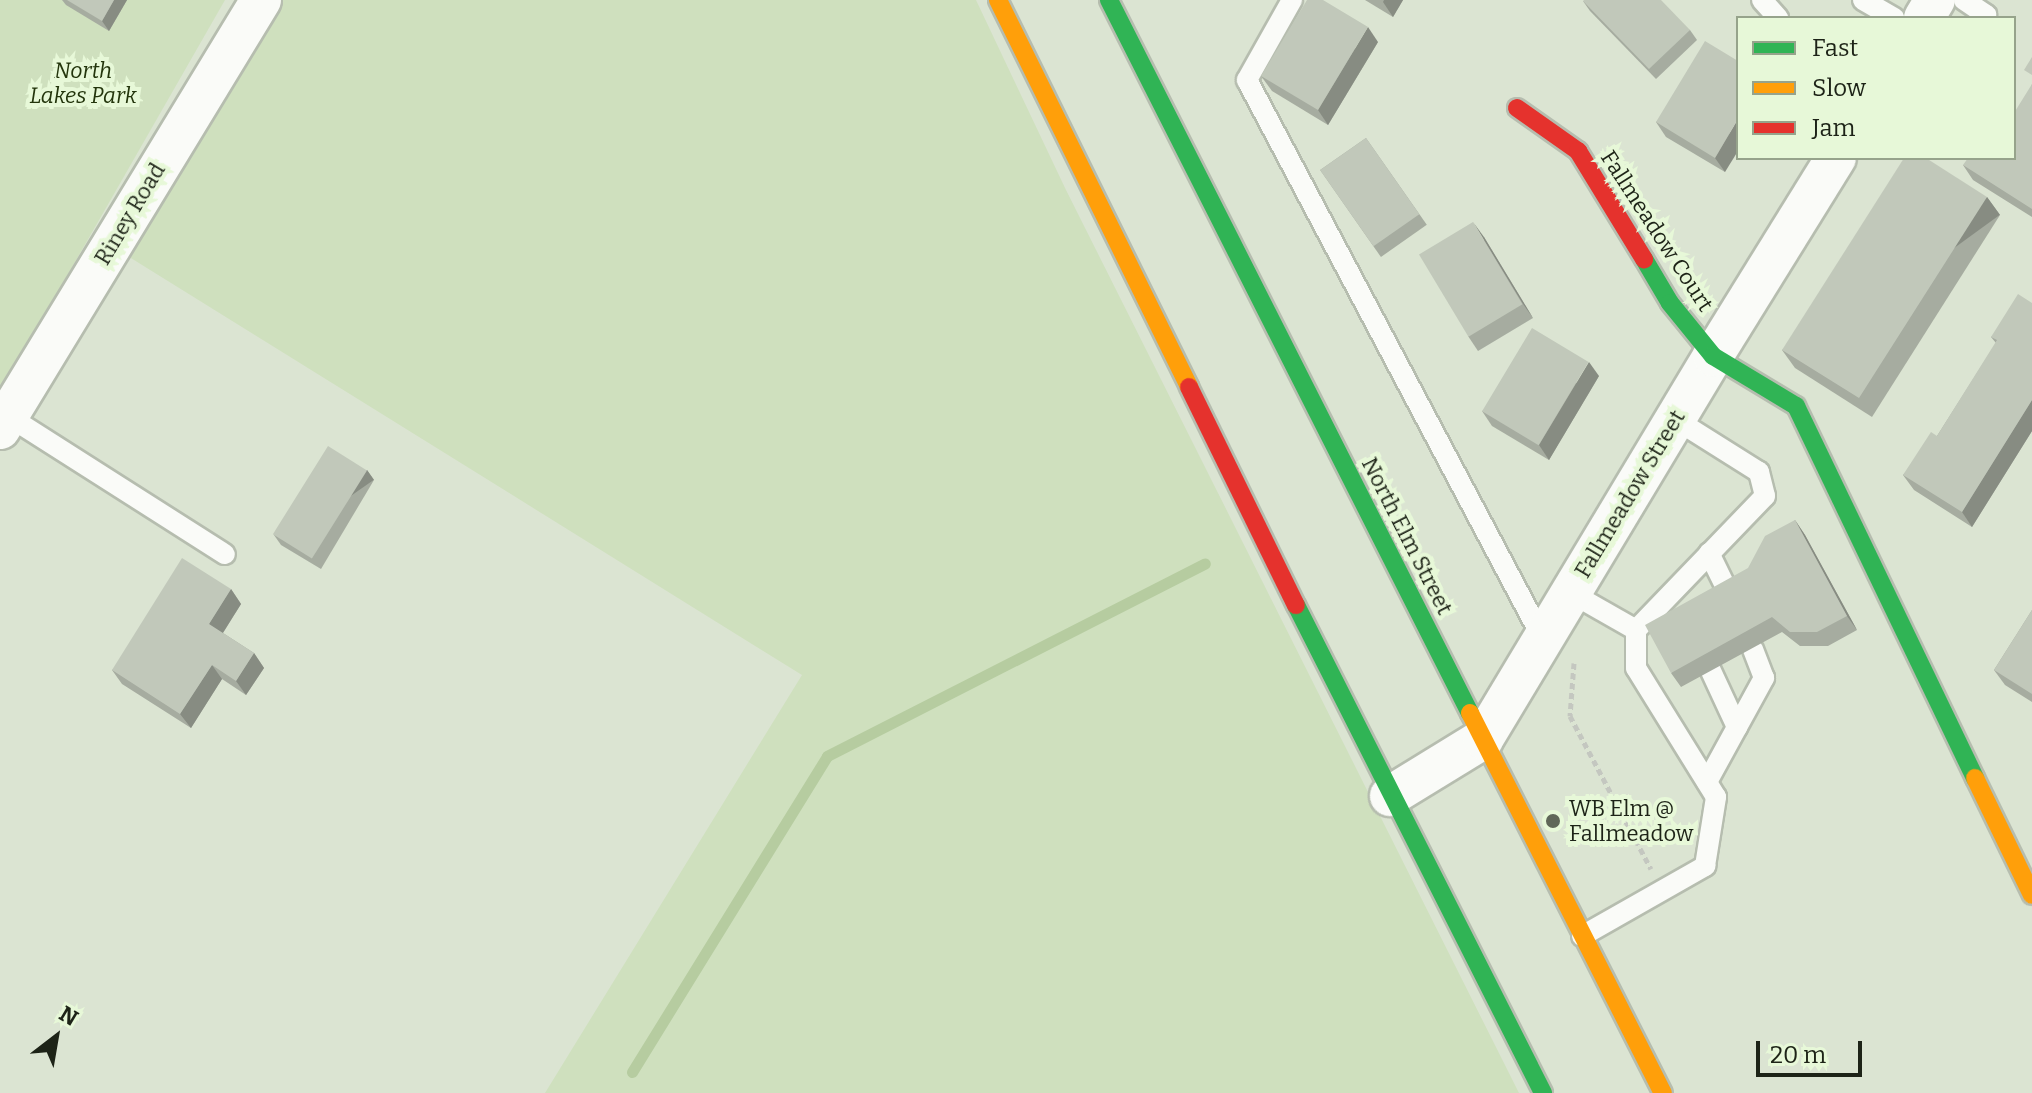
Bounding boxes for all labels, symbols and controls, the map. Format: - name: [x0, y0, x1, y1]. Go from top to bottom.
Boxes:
- legend: [1736, 16, 2016, 160]
- text: Fast: [1812, 34, 1858, 62]
- park label: North Lakes Park: [29, 57, 137, 108]
- text: Slow: [1812, 74, 1866, 102]
- text: Jam: [1812, 114, 1855, 142]
- street label: Fallmeadow Court: [1595, 146, 1719, 316]
- street label: Riney Road: [89, 158, 171, 270]
- street label: Fallmeadow Street: [1570, 405, 1690, 583]
- street label: North Elm Street: [1356, 453, 1458, 619]
- place label: WB Elm @ Fallmeadow: [1569, 795, 1693, 846]
- marker: WB Elm @ Fallmeadow: [1544, 812, 1562, 830]
- north arrow: [16, 997, 96, 1077]
- text: N: [54, 1000, 83, 1032]
- scale bar: [1760, 1025, 1866, 1075]
- text: 20 m: [1770, 1041, 1826, 1069]

